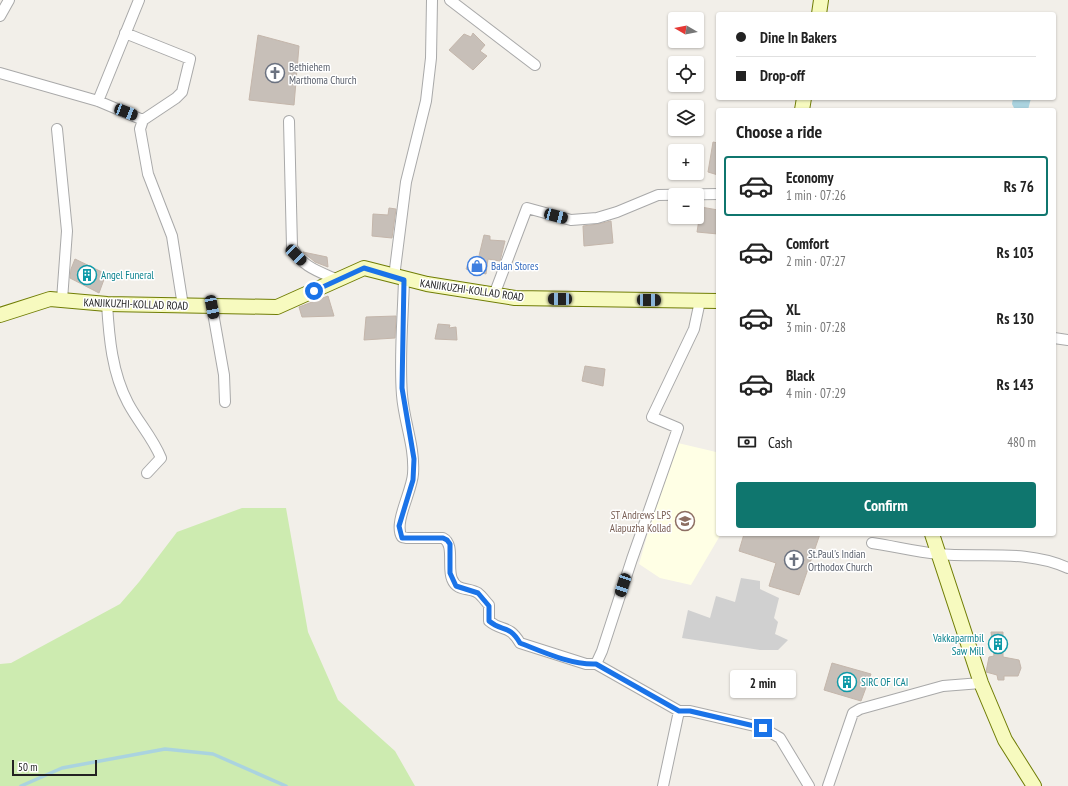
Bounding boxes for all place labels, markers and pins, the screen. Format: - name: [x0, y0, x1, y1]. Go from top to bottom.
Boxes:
- place label: Bethiehem Marthoma Church: [289, 60, 357, 87]
- church icon: Bethiehem Marthoma Church: [264, 62, 286, 84]
- shop icon: Balan Stores: [466, 255, 488, 277]
- place label: Balan Stores: [491, 259, 539, 273]
- building icon: Angel Funeral: [76, 264, 98, 286]
- place label: Angel Funeral: [101, 268, 154, 282]
- place label: ST Andrews LPS Alapuzha Kollad: [610, 508, 671, 535]
- school or university icon: ST Andrews LPS Alapuzha Kollad: [674, 510, 696, 532]
- place label: St.Paul's Indian Orthodox Church: [808, 547, 872, 574]
- church icon: St.Paul's Indian Orthodox Church: [783, 549, 805, 571]
- place label: Vakkaparmbil Saw Mill: [932, 631, 984, 658]
- building icon: Vakkaparmbil Saw Mill: [987, 633, 1009, 655]
- building icon: SIRC OF ICAI: [836, 671, 858, 693]
- place label: SIRC OF ICAI: [861, 675, 908, 689]

